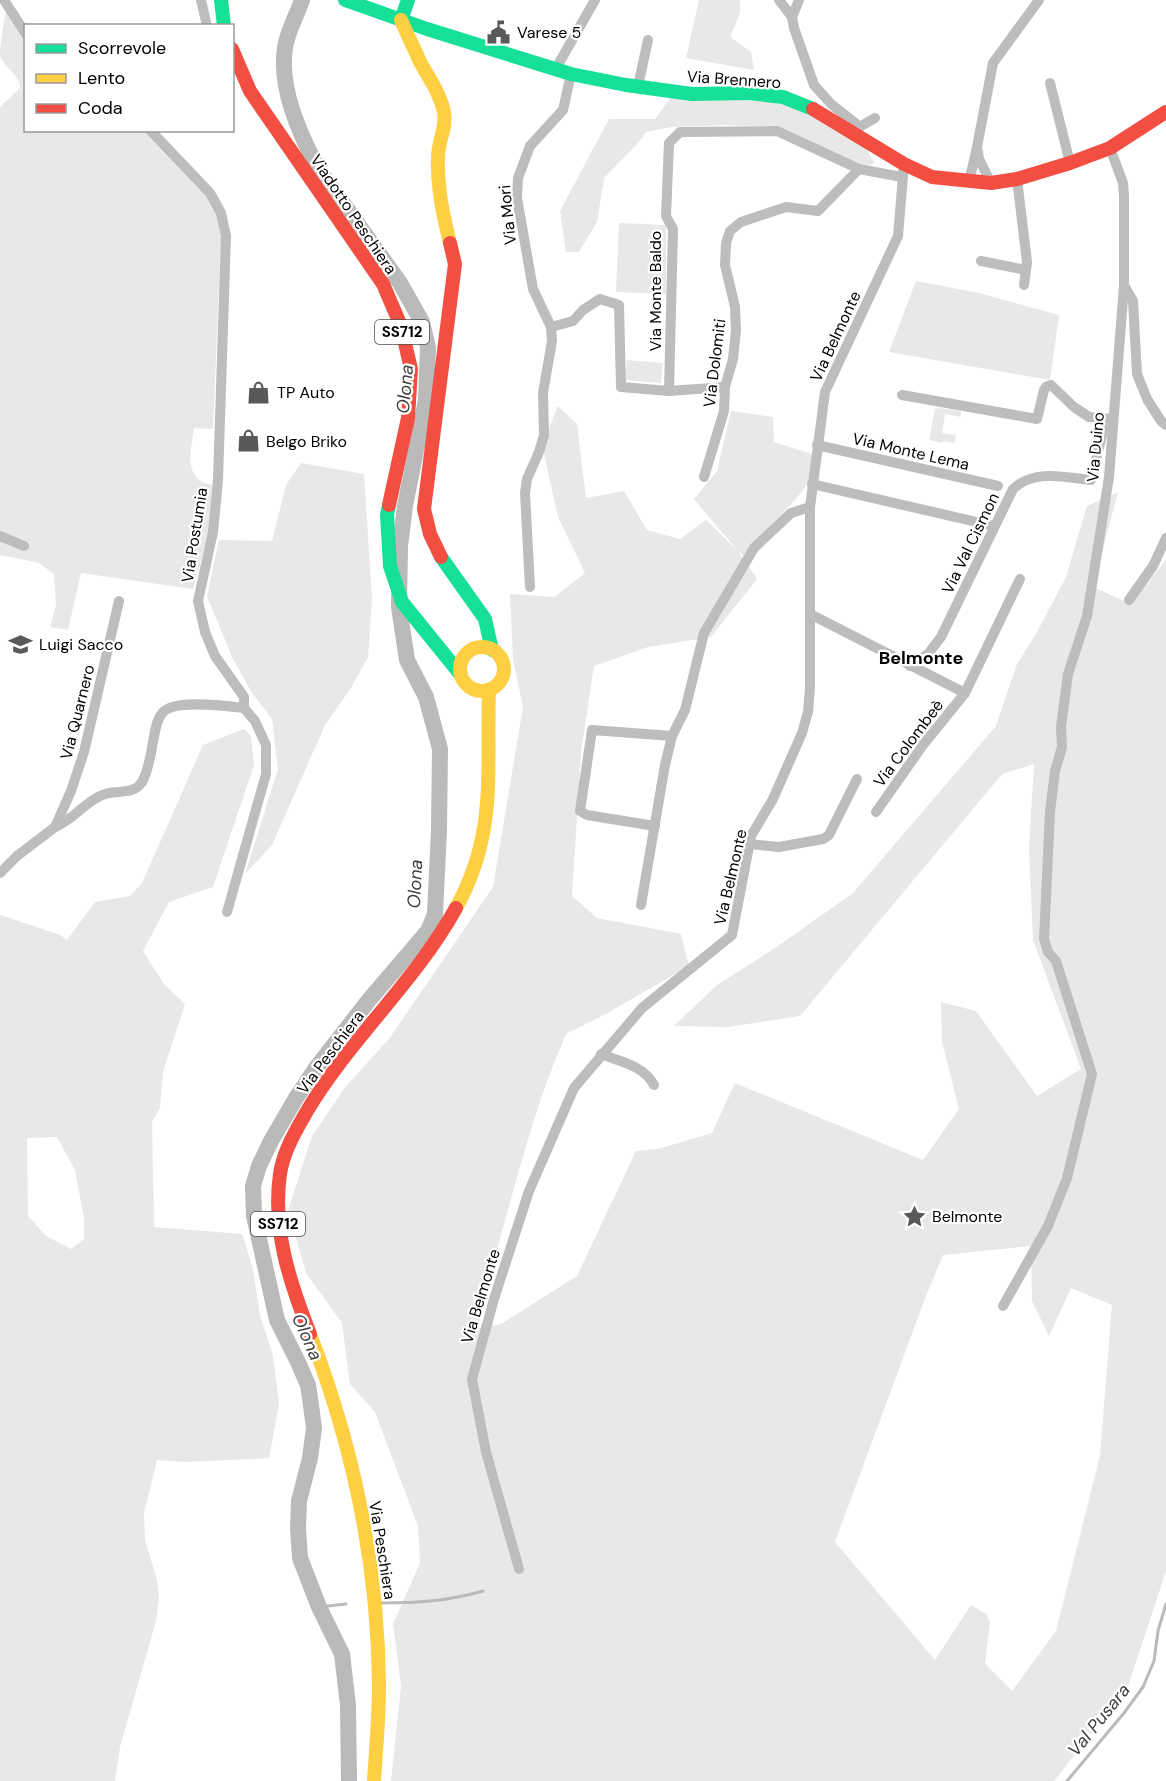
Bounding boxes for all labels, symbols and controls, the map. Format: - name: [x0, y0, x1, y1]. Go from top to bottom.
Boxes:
- public building icon: Varese 5: [486, 19, 512, 45]
- place label: Varese 5: [517, 22, 581, 43]
- legend: [24, 24, 234, 132]
- text: Scorrevole: [78, 36, 166, 60]
- text: Lento: [78, 66, 125, 90]
- street label: Via Brennero: [686, 66, 782, 93]
- text: Coda: [78, 96, 123, 120]
- street label: Viadotto Peschiera: [306, 150, 402, 278]
- street label: Via Mori: [494, 184, 521, 246]
- street label: Via Monte Baldo: [645, 231, 666, 351]
- street label: Via Belmonte: [805, 287, 866, 385]
- street label: Via Dolomiti: [699, 317, 730, 409]
- road number: SS712: [375, 320, 429, 344]
- water label: Olona: [391, 363, 419, 414]
- shop icon: TP Auto: [246, 379, 272, 405]
- place label: TP Auto: [277, 382, 335, 403]
- street label: Via Duino: [1082, 411, 1109, 483]
- shop icon: Belgo Briko: [235, 428, 261, 454]
- street label: Via Monte Lema: [850, 428, 971, 475]
- place label: Belgo Briko: [266, 431, 347, 452]
- street label: Via Postumia: [177, 486, 212, 584]
- street label: Via Val Cismon: [937, 489, 1004, 597]
- school or university icon: Luigi Sacco: [8, 631, 34, 657]
- place label: Luigi Sacco: [39, 634, 123, 655]
- district label: Belmonte: [879, 646, 963, 670]
- street label: Via Quarnero: [56, 662, 99, 762]
- street label: Via Colombeè: [869, 695, 948, 791]
- street label: Via Belmonte: [709, 827, 752, 927]
- water label: Olona: [402, 859, 428, 909]
- street label: Via Peschiera: [292, 1006, 369, 1098]
- place icon: Belmonte: [901, 1203, 927, 1229]
- place label: Belmonte: [932, 1206, 1002, 1227]
- road number: SS712: [251, 1212, 305, 1236]
- street label: Via Belmonte: [456, 1246, 505, 1346]
- water label: Olona: [286, 1310, 328, 1364]
- street label: Via Peschiera: [364, 1499, 401, 1601]
- water label: Val Pusara: [1062, 1679, 1136, 1761]

